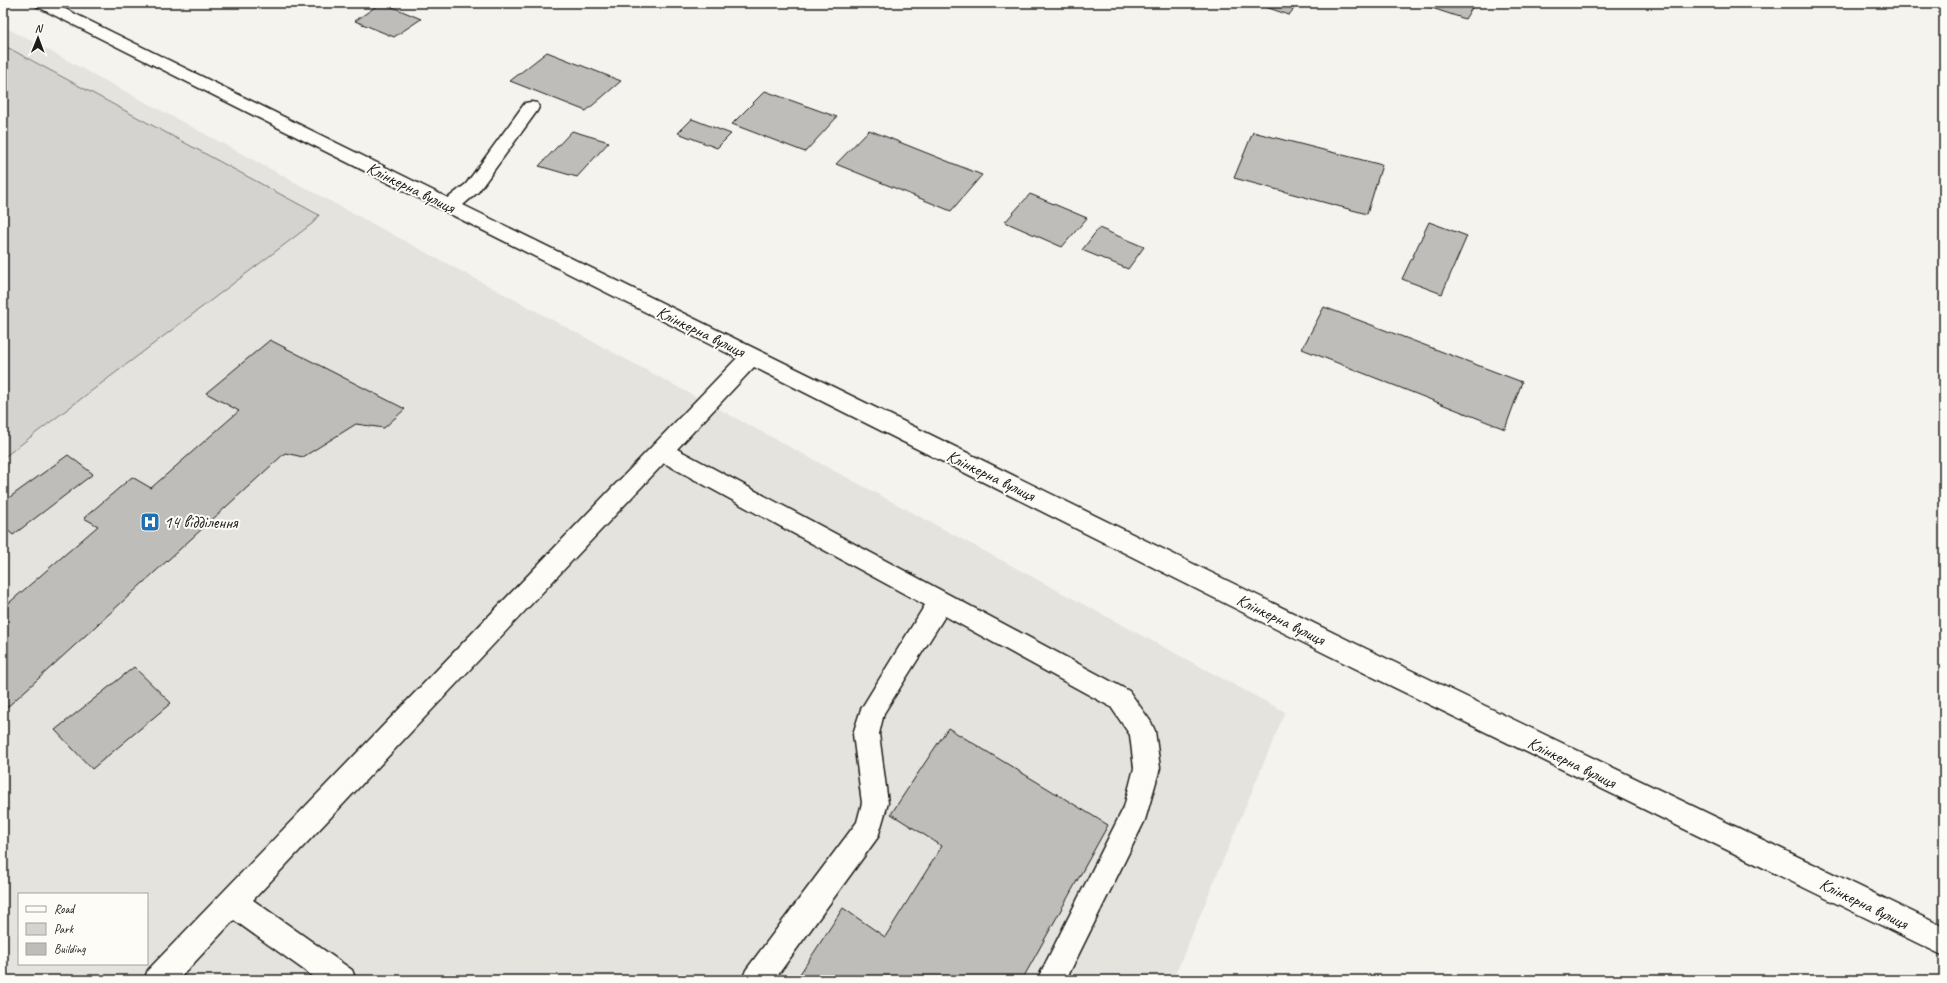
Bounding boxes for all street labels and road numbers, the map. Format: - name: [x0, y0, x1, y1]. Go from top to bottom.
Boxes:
- street label: Клінкерна вулиця: [363, 157, 460, 219]
- street label: Клінкерна вулиця: [653, 301, 750, 363]
- street label: Клінкерна вулиця: [943, 445, 1040, 507]
- street label: Клінкерна вулиця: [1233, 589, 1330, 651]
- street label: Клінкерна вулиця: [1524, 732, 1621, 794]
- street label: Клінкерна вулиця: [1816, 873, 1913, 935]

